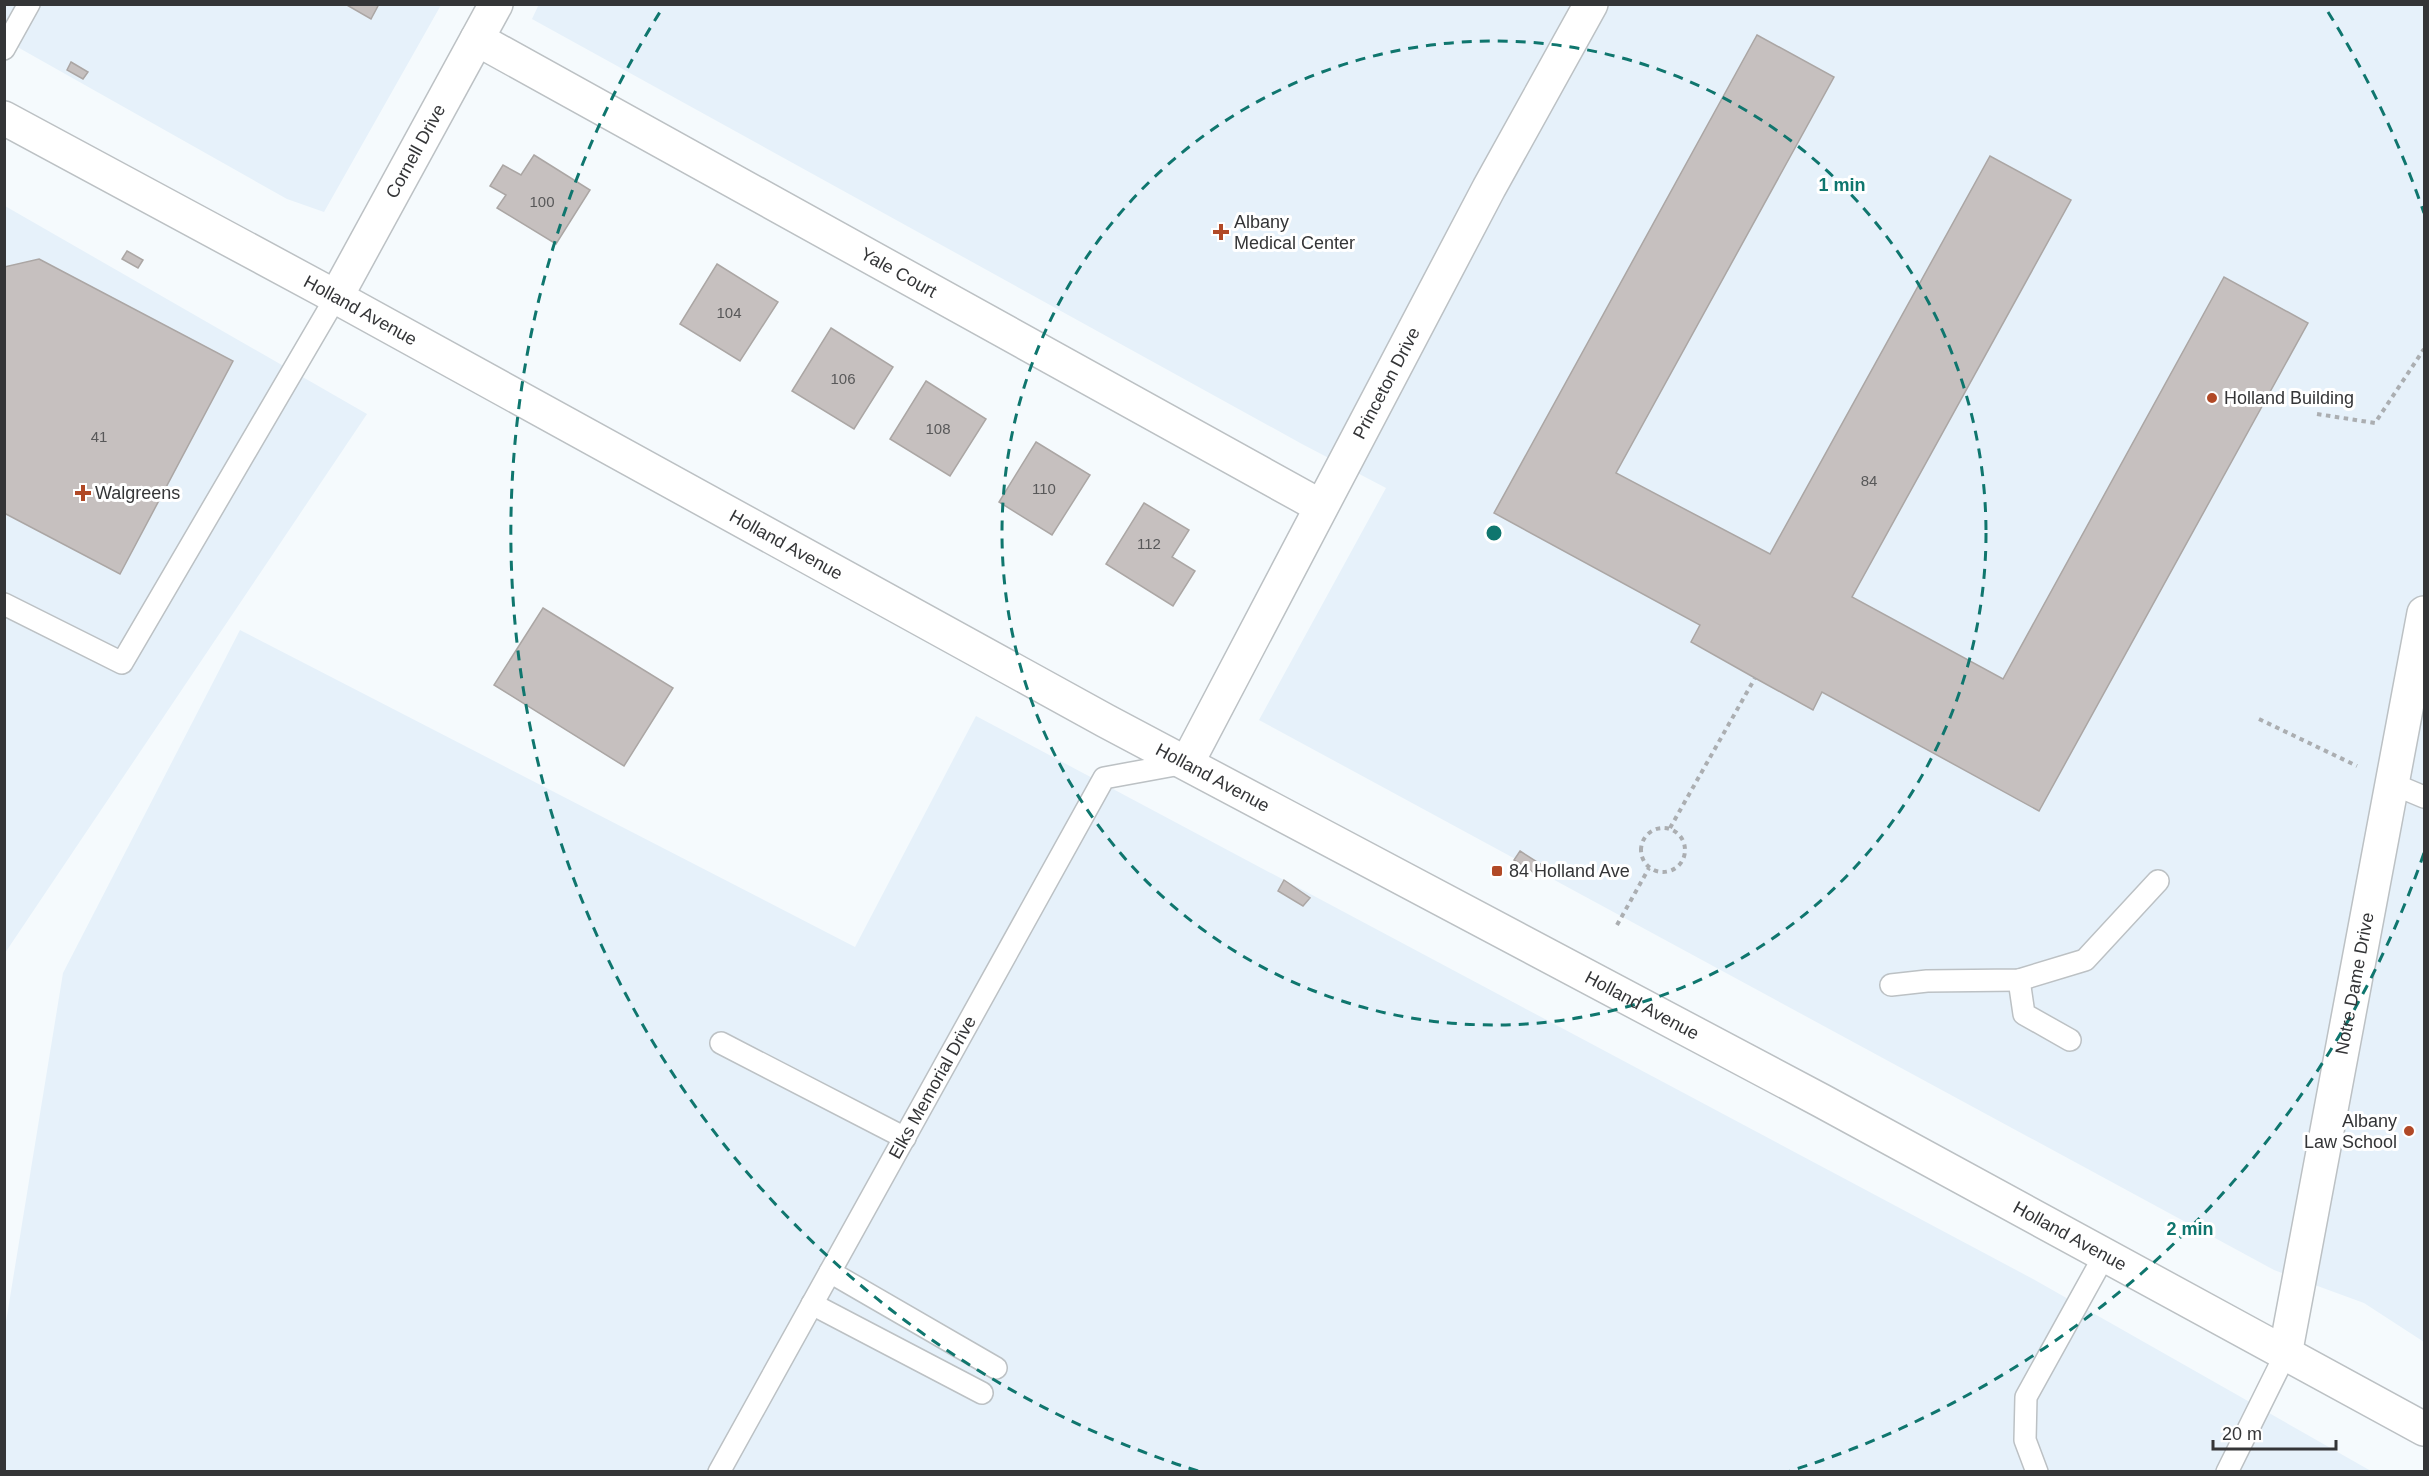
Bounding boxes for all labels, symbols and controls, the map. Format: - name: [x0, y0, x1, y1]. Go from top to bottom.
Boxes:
- street label: Cornell Drive: [382, 101, 449, 202]
- text: 1 min: [1818, 175, 1866, 195]
- house number: 100: [529, 193, 555, 210]
- place label: Albany Medical Center: [1234, 212, 1355, 253]
- marker: Albany Medical Center: [1212, 223, 1230, 241]
- street label: Yale Court: [857, 244, 940, 302]
- street label: Holland Avenue: [300, 272, 420, 350]
- house number: 104: [716, 304, 742, 321]
- street label: Princeton Drive: [1349, 324, 1424, 442]
- house number: 106: [830, 370, 856, 387]
- place label: Holland Building: [2224, 388, 2354, 408]
- marker: Holland Building: [2205, 391, 2219, 405]
- house number: 108: [925, 420, 951, 437]
- house number: 41: [91, 428, 107, 445]
- house number: 84: [1861, 472, 1877, 489]
- house number: 110: [1032, 480, 1056, 497]
- place label: Walgreens: [95, 483, 180, 503]
- marker: Walgreens: [76, 486, 90, 500]
- street label: Holland Avenue: [726, 506, 846, 584]
- centre of rings: [1484, 523, 1504, 543]
- house number: 112: [1137, 535, 1161, 552]
- street label: Holland Avenue: [1152, 739, 1273, 816]
- place label: 84 Holland Ave: [1509, 861, 1630, 881]
- marker: 84 Holland Ave: [1490, 864, 1504, 878]
- street label: Notre Dame Drive: [2332, 911, 2378, 1056]
- street label: Holland Avenue: [1582, 967, 1702, 1044]
- street label: Elks Memorial Drive: [885, 1012, 980, 1162]
- place label: Albany Law School: [2304, 1111, 2397, 1152]
- marker: Albany Law School: [2402, 1124, 2416, 1138]
- street label: Holland Avenue: [2010, 1197, 2130, 1275]
- text: 2 min: [2166, 1219, 2214, 1239]
- scale bar: [2213, 1413, 2336, 1451]
- text: 20 m: [2222, 1424, 2262, 1444]

